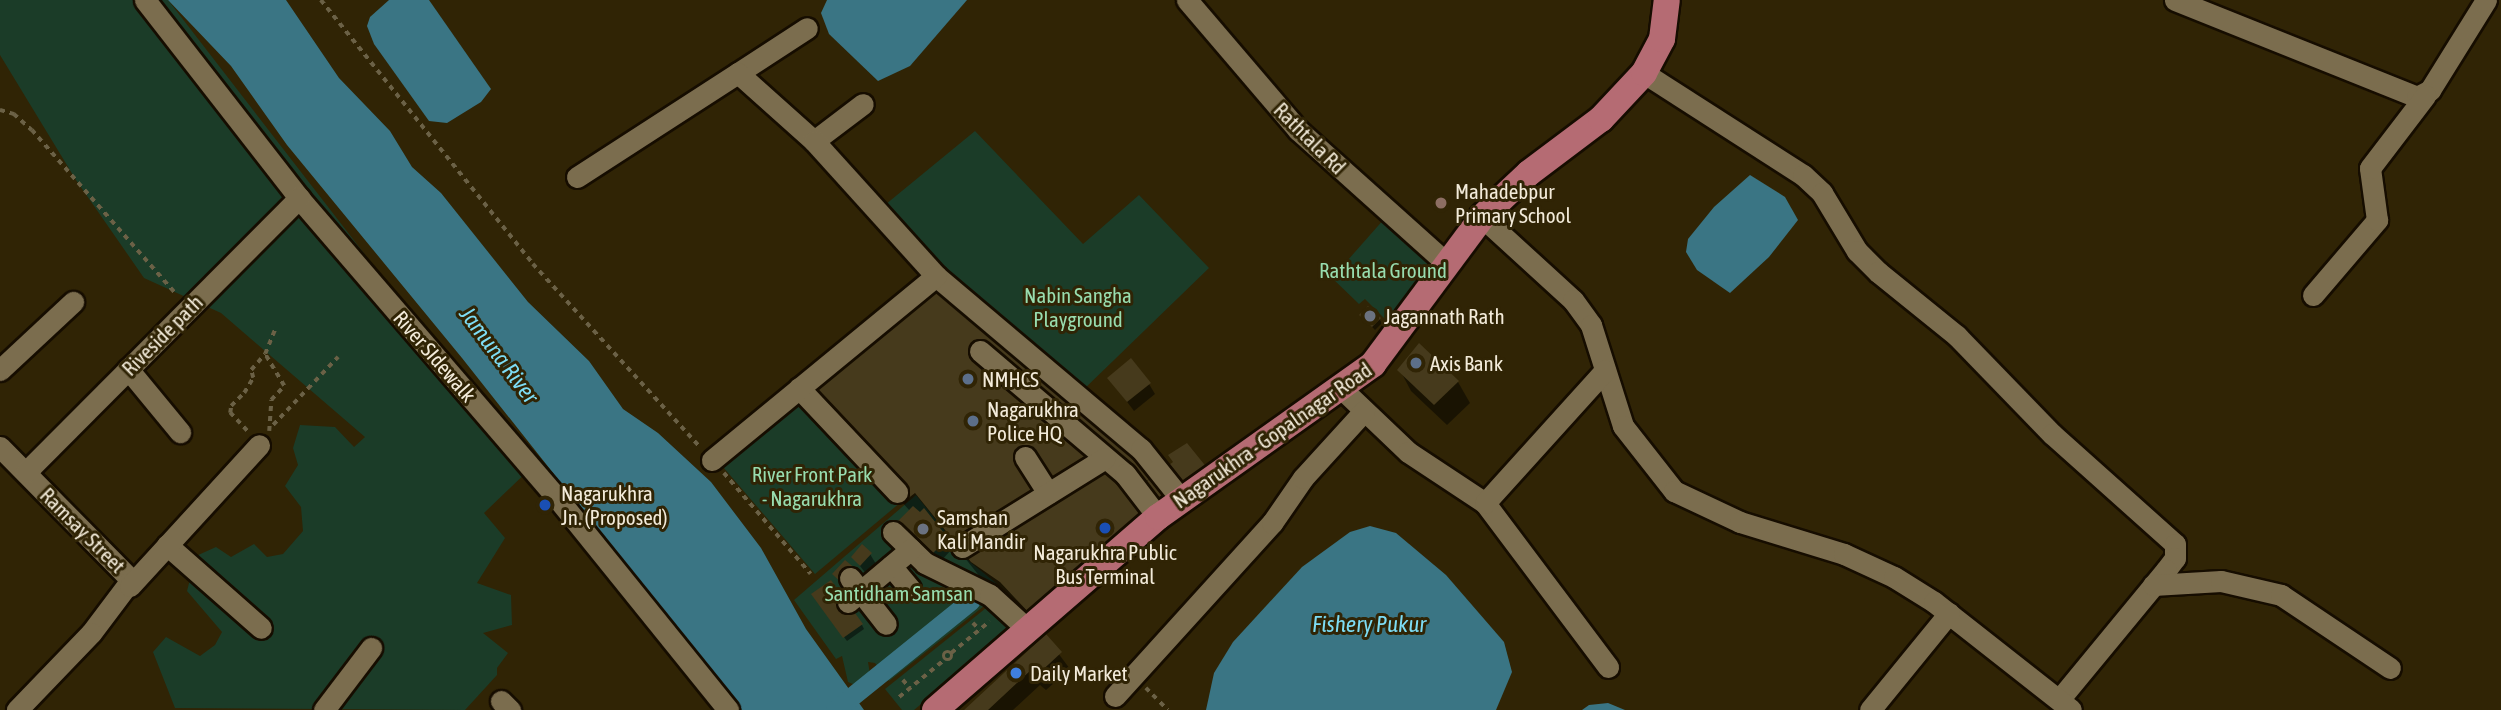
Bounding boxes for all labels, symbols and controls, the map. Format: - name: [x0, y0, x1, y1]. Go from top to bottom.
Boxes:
- street label: Rathtala Rd: [1269, 97, 1351, 179]
- place label: Mahadebpur Primary School: [1455, 178, 1571, 228]
- marker: Mahadebpur Primary School: [1433, 195, 1449, 211]
- park label: Rathtala Ground: [1319, 257, 1447, 283]
- park label: Nabin Sangha Playground: [1024, 282, 1132, 332]
- street label: Riveside path: [116, 289, 208, 381]
- water label: Jamuna River: [454, 301, 544, 409]
- place label: Jagannath Rath: [1384, 303, 1505, 329]
- street label: River SIdewalk: [389, 305, 481, 407]
- marker: Jagannath Rath: [1362, 308, 1378, 324]
- place label: Axis Bank: [1430, 350, 1503, 376]
- marker: Axis Bank: [1408, 355, 1424, 371]
- street label: Nagarukhra - Gopalnagar Road: [1168, 357, 1376, 513]
- place label: NMHCS: [982, 366, 1039, 392]
- marker: NMHCS: [960, 371, 976, 387]
- place label: Nagarukhra Police HQ: [987, 396, 1079, 446]
- marker: Nagarukhra Police HQ: [965, 413, 981, 429]
- park label: River Front Park - Nagarukhra: [752, 461, 872, 511]
- place label: Nagarukhra Jn. (Proposed): [561, 480, 668, 530]
- street label: Ramsay Street: [35, 482, 131, 578]
- marker: Nagarukhra Jn. (Proposed): [535, 495, 555, 515]
- place label: Samshan Kali Mandir: [937, 504, 1025, 554]
- marker: Nagarukhra Public Bus Terminal: [1097, 520, 1113, 536]
- marker: Samshan Kali Mandir: [915, 521, 931, 537]
- place label: Nagarukhra Public Bus Terminal: [1033, 539, 1177, 589]
- park label: Santidham Samsan: [825, 580, 973, 606]
- water label: Fishery Pukur: [1312, 610, 1426, 638]
- place label: Daily Market: [1030, 660, 1128, 686]
- marker: Daily Market: [1008, 665, 1024, 681]

